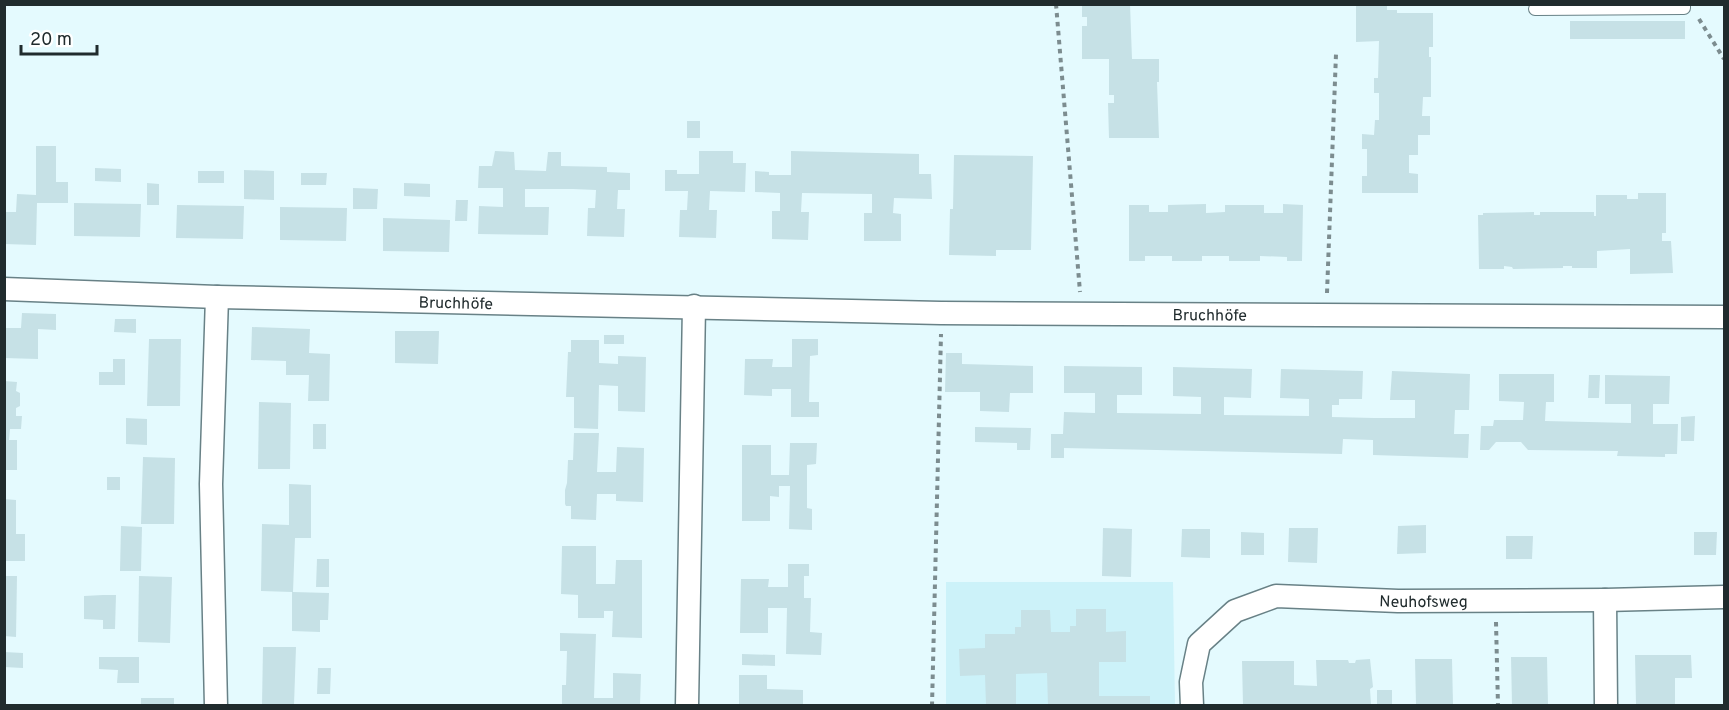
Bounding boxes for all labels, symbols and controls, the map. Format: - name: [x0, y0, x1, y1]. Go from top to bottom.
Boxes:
- scale bar: [21, 18, 98, 56]
- text: 20 m: [30, 29, 72, 52]
- street label: Bruchhöfe: [418, 293, 493, 315]
- street label: Bruchhöfe: [1172, 306, 1247, 327]
- street label: Neuhofsweg: [1379, 592, 1468, 613]

